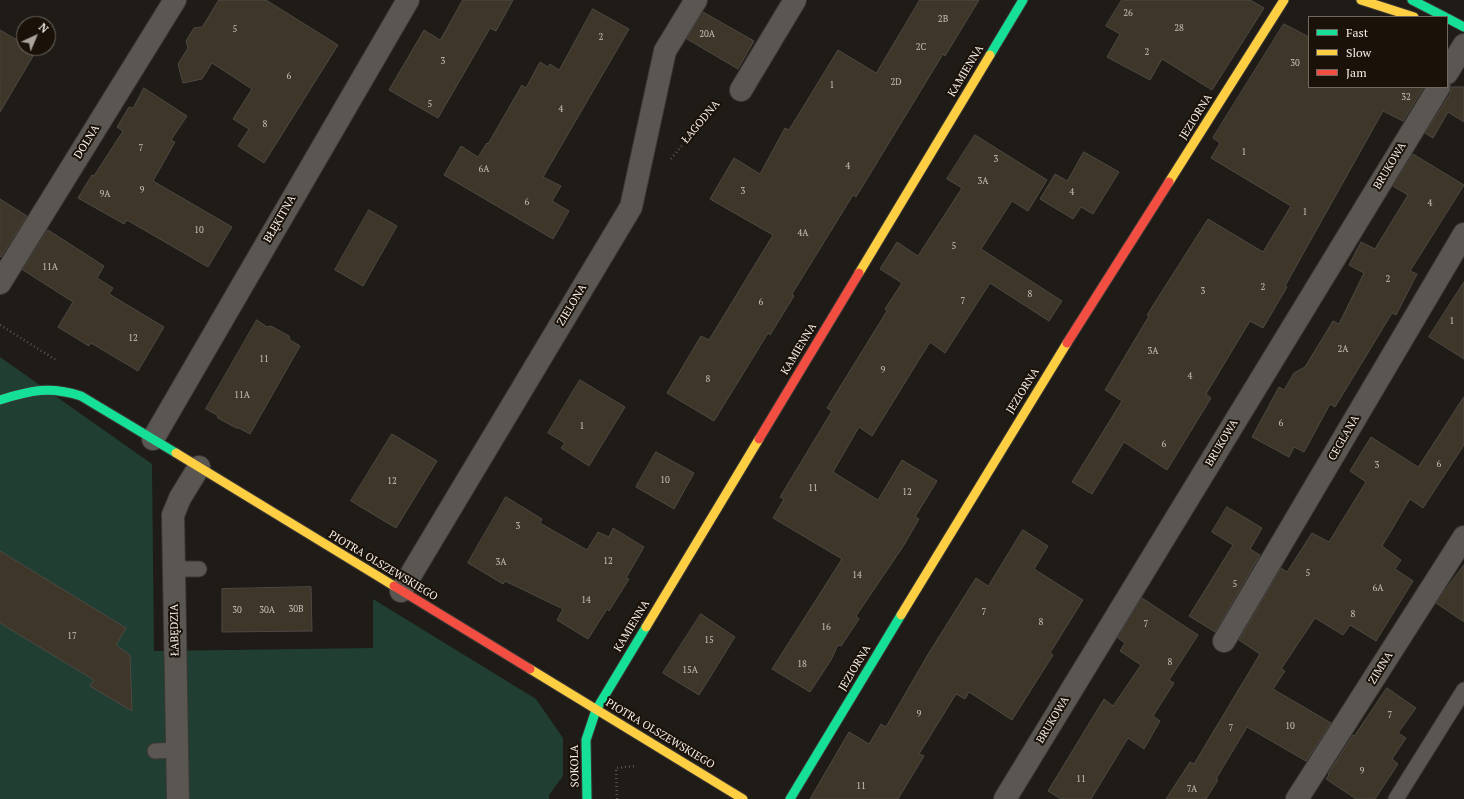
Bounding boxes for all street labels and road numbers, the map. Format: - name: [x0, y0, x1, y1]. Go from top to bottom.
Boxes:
- street label: KAMIENNA: [945, 43, 987, 99]
- street label: JEZIORNA: [1177, 92, 1215, 142]
- street label: ŁAGODNA: [679, 98, 723, 146]
- street label: DOLNA: [71, 123, 103, 161]
- street label: BRUKOWA: [1371, 140, 1409, 192]
- street label: BŁĘKITNA: [261, 193, 299, 245]
- street label: ZIELONA: [554, 282, 590, 328]
- street label: KAMIENNA: [778, 321, 820, 377]
- street label: JEZIORNA: [1004, 366, 1042, 416]
- street label: CEGLANA: [1326, 413, 1362, 463]
- street label: BRUKOWA: [1203, 417, 1241, 469]
- street label: PIOTRA OLSZEWSKIEGO: [326, 528, 440, 604]
- street label: KAMIENNA: [611, 598, 653, 654]
- street label: ŁABĘDZIA: [168, 604, 182, 656]
- street label: JEZIORNA: [836, 643, 874, 693]
- street label: ZIMNA: [1366, 649, 1396, 687]
- street label: BRUKOWA: [1034, 694, 1072, 746]
- street label: PIOTRA OLSZEWSKIEGO: [603, 696, 717, 772]
- street label: SOKOLA: [568, 745, 582, 787]

